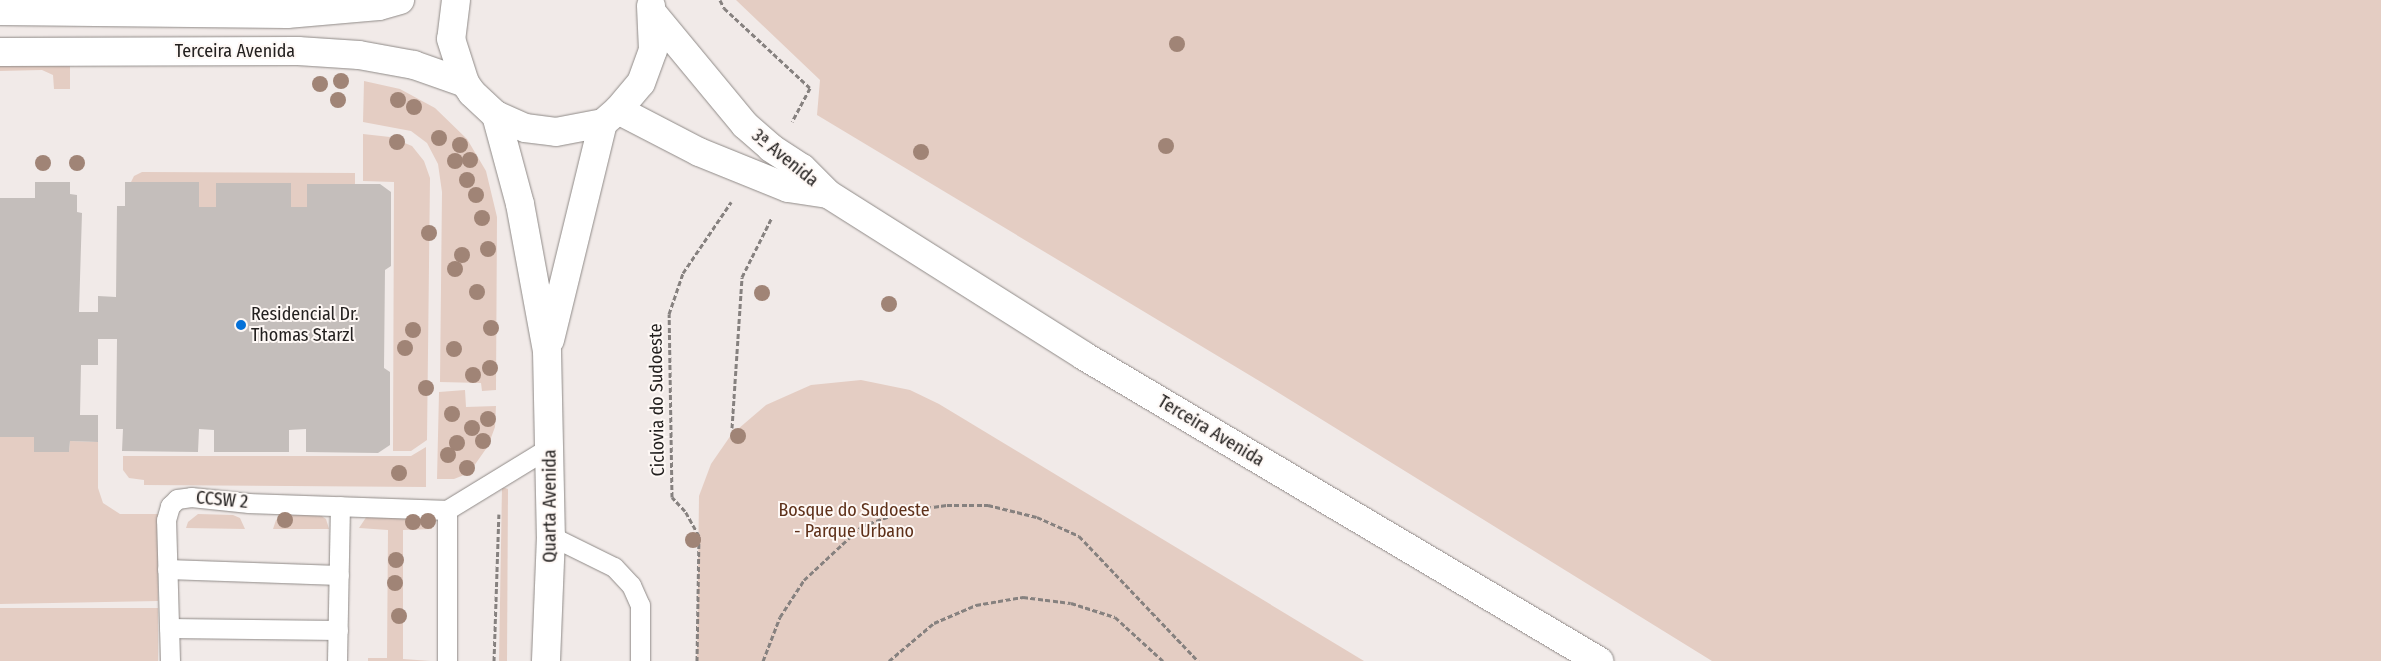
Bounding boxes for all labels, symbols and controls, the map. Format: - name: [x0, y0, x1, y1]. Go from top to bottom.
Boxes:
- street label: Terceira Avenida: [175, 40, 295, 62]
- street label: 3ª Avenida: [747, 125, 823, 191]
- place label: Residencial Dr. Thomas Starzl: [251, 304, 359, 346]
- marker: Residencial Dr. Thomas Starzl: [235, 319, 247, 331]
- street label: Ciclovia do Sudoeste: [645, 323, 669, 477]
- street label: Terceira Avenida: [1154, 391, 1268, 471]
- street label: Quarta Avenida: [539, 449, 561, 563]
- street label: CCSW 2: [195, 487, 249, 513]
- park label: Bosque do Sudoeste - Parque Urbano: [778, 500, 930, 542]

